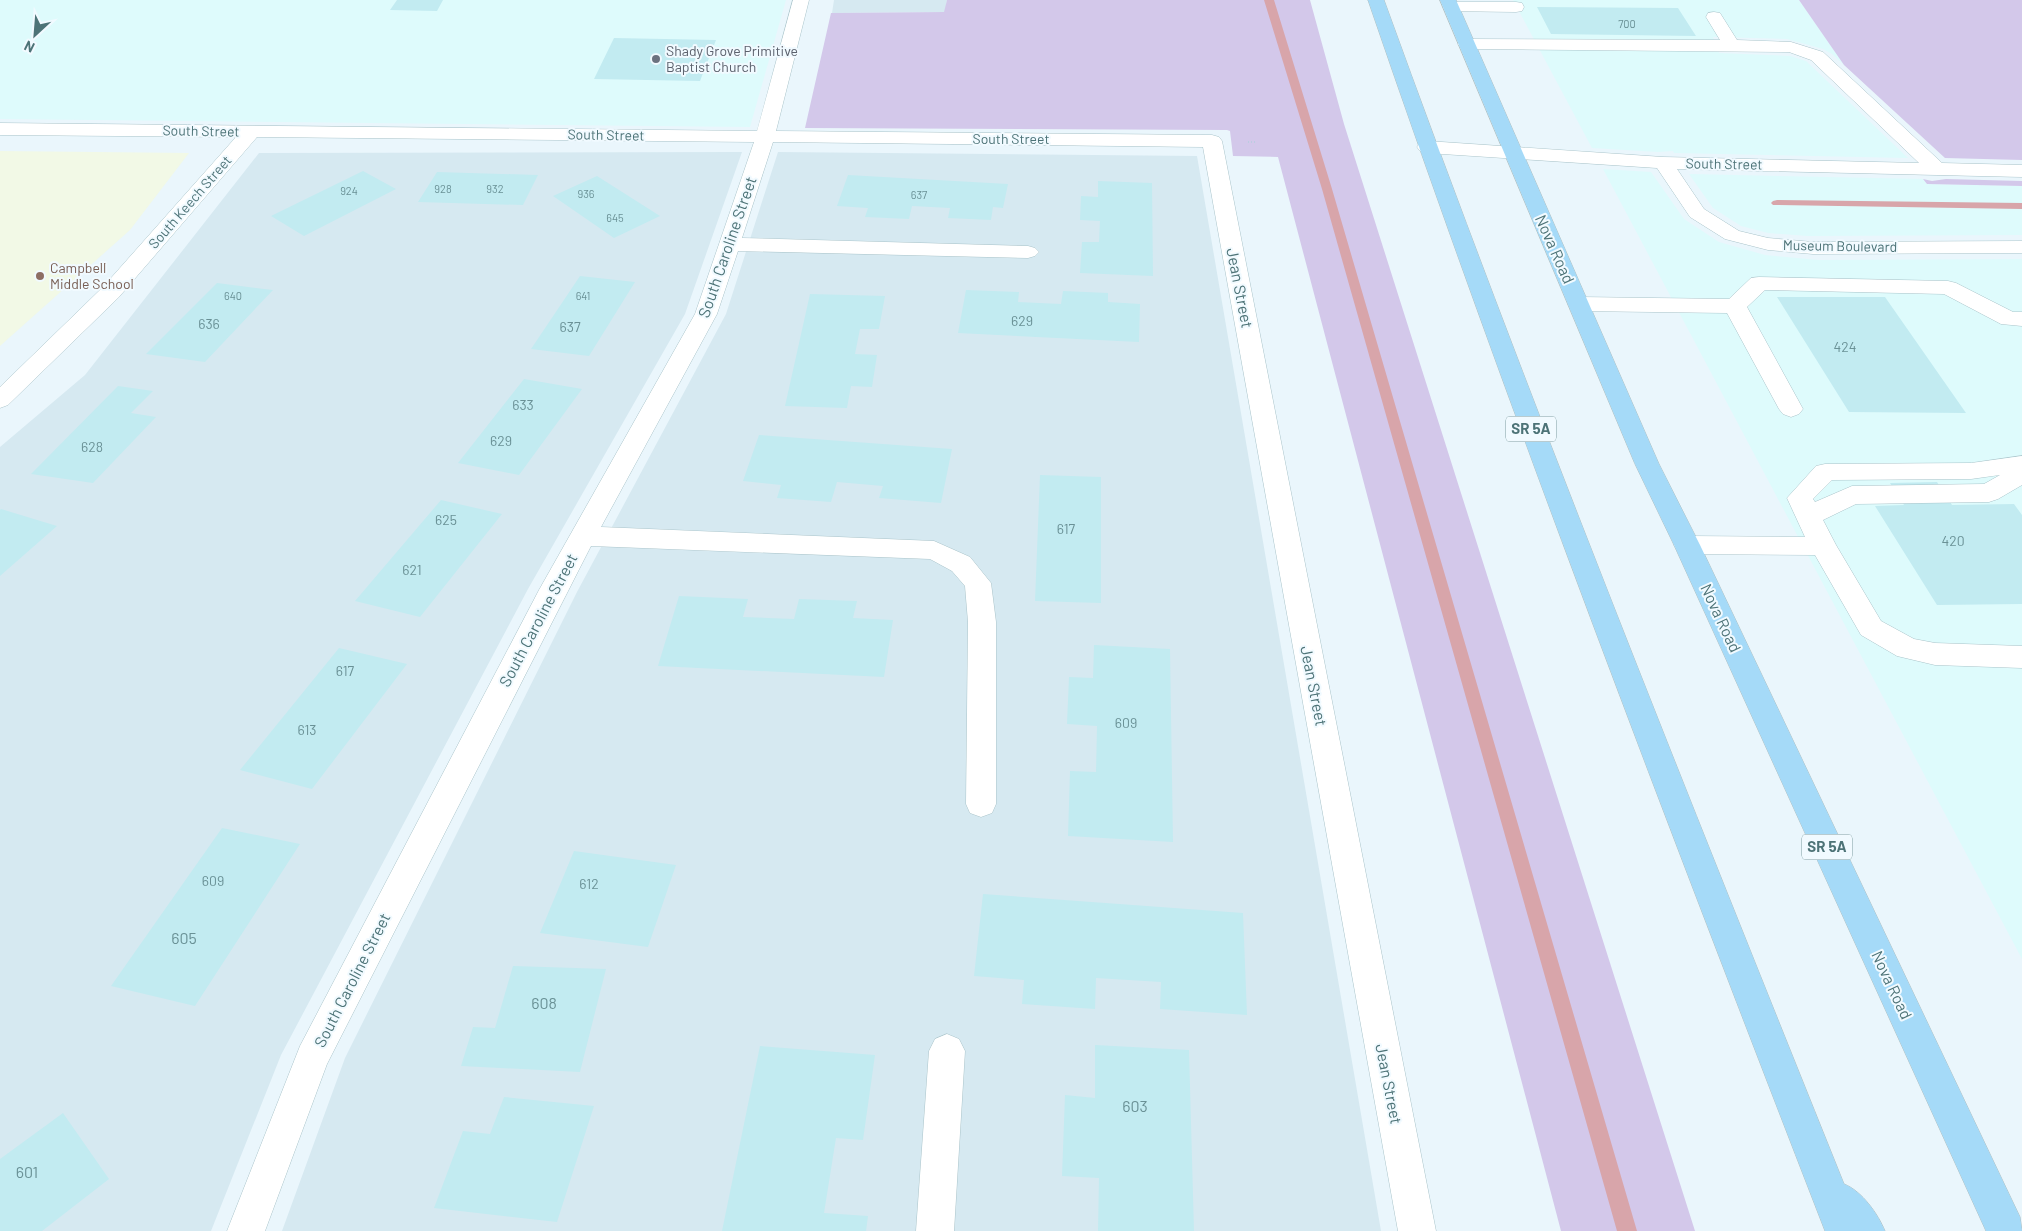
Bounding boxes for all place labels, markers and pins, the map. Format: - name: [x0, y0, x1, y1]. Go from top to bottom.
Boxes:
- place label: Shady Grove Primitive Baptist Church: [666, 42, 798, 75]
- marker: Shady Grove Primitive Baptist Church: [650, 53, 662, 65]
- place label: Campbell Middle School: [50, 259, 134, 292]
- marker: Campbell Middle School: [34, 270, 46, 282]

